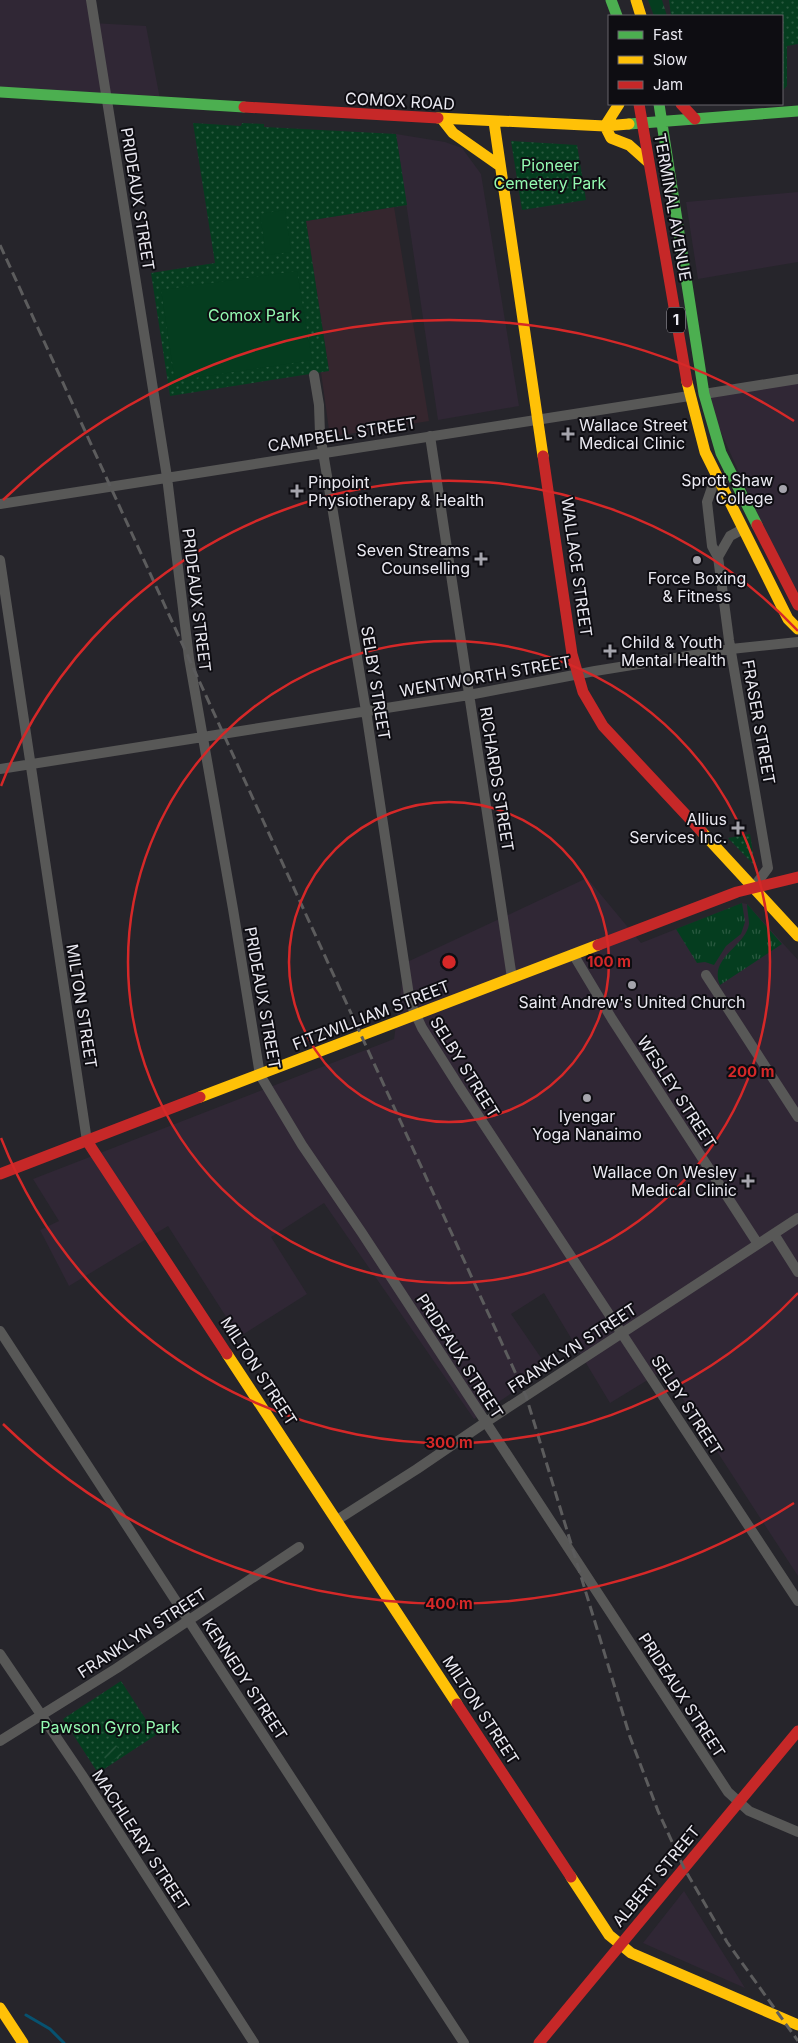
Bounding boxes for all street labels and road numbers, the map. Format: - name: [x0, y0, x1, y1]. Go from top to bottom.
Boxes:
- street label: COMOX ROAD: [345, 88, 455, 114]
- street label: PRIDEAUX STREET: [117, 126, 159, 272]
- street label: TERMINAL AVENUE: [650, 131, 696, 283]
- road number: 1: [667, 308, 685, 332]
- street label: CAMPBELL STREET: [266, 412, 418, 456]
- street label: WALLACE STREET: [557, 496, 597, 638]
- street label: PRIDEAUX STREET: [178, 527, 216, 673]
- street label: SELBY STREET: [357, 625, 395, 741]
- street label: WENTWORTH STREET: [398, 651, 572, 701]
- street label: FRASER STREET: [738, 658, 780, 786]
- street label: RICHARDS STREET: [476, 705, 518, 853]
- street label: PRIDEAUX STREET: [241, 925, 285, 1071]
- street label: MILTON STREET: [62, 943, 102, 1069]
- street label: FITZWILLIAM STREET: [289, 976, 453, 1054]
- street label: SELBY STREET: [426, 1013, 504, 1121]
- street label: WESLEY STREET: [633, 1032, 721, 1152]
- street label: PRIDEAUX STREET: [412, 1290, 508, 1422]
- street label: FRANKLYN STREET: [504, 1299, 640, 1397]
- street label: MILTON STREET: [216, 1313, 302, 1429]
- street label: SELBY STREET: [647, 1351, 727, 1459]
- street label: FRANKLYN STREET: [74, 1584, 210, 1682]
- street label: KENNEDY STREET: [198, 1614, 292, 1744]
- street label: PRIDEAUX STREET: [634, 1629, 730, 1761]
- street label: MILTON STREET: [438, 1652, 524, 1768]
- street label: MACHLEARY STREET: [88, 1766, 194, 1914]
- street label: ALBERT STREET: [608, 1821, 704, 1931]

